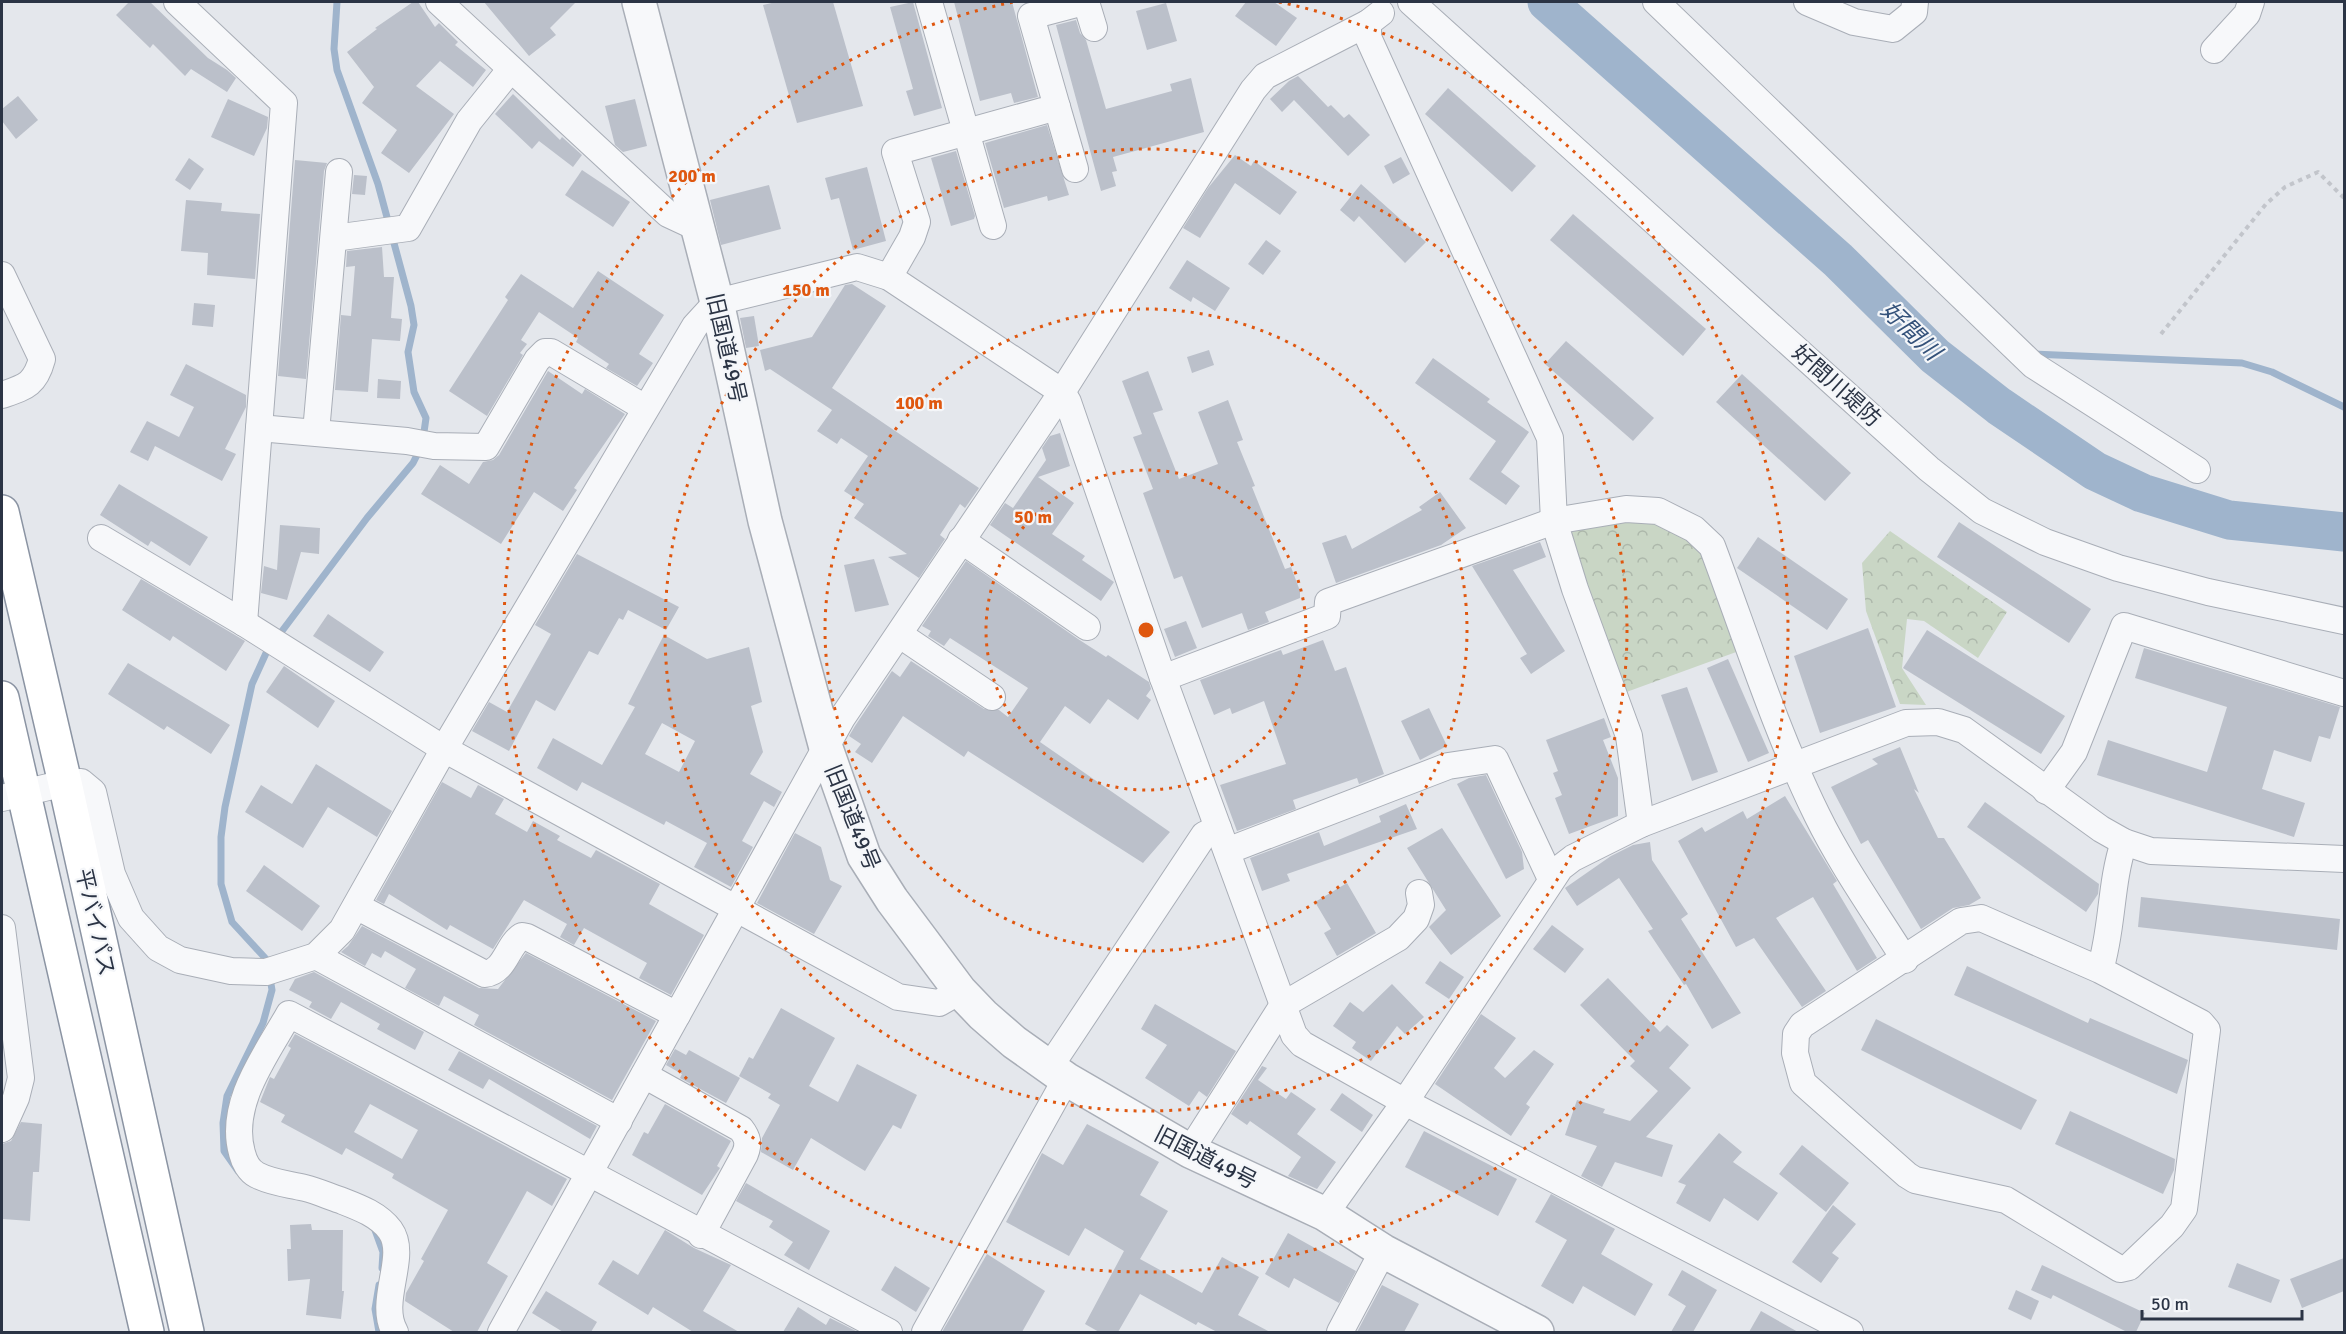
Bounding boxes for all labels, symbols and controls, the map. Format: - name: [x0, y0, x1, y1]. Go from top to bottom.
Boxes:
- text: 200 m: [668, 165, 716, 187]
- text: 150 m: [782, 279, 830, 301]
- street label: 旧国道49号: [701, 291, 752, 406]
- water label: 好間川: [1875, 295, 1949, 369]
- street label: 好間川堤防: [1787, 339, 1887, 432]
- text: 100 m: [895, 392, 943, 414]
- text: 50 m: [1014, 506, 1052, 528]
- centre of rings: [1136, 620, 1156, 640]
- street label: 旧国道49号: [819, 760, 886, 874]
- street label: 平バイパス: [70, 866, 121, 979]
- street label: 旧国道49号: [1150, 1120, 1262, 1195]
- scale bar: [2142, 1283, 2302, 1321]
- text: 50 m: [2151, 1293, 2189, 1315]

